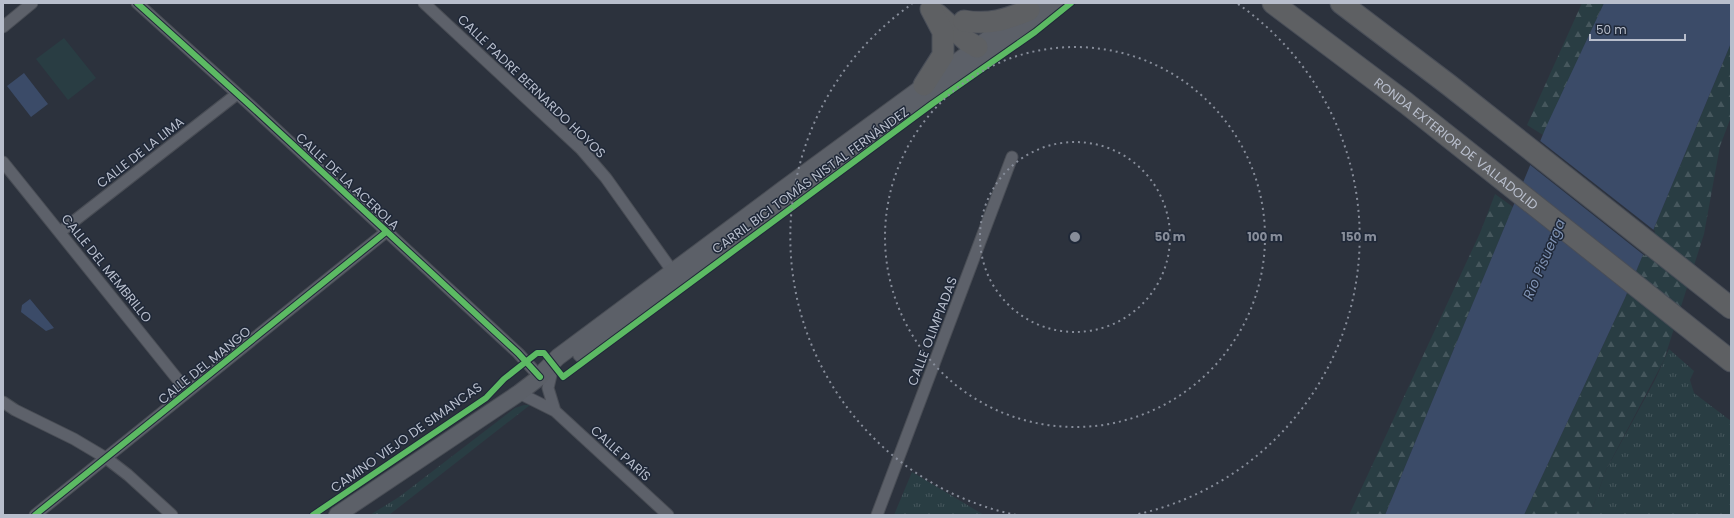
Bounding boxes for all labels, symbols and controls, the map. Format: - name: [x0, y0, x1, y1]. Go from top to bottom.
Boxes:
- street label: CALLE PADRE BERNARDO HOYOS: [453, 10, 610, 163]
- scale bar: [1590, 16, 1685, 42]
- text: 50 m: [1596, 21, 1627, 38]
- street label: RONDA EXTERIOR DE VALLADOLID: [1370, 73, 1542, 215]
- street label: CARRIL BICI TOMÁS NISTAL FERNÁNDEZ: [708, 102, 913, 258]
- street label: CALLE DE LA LIMA: [93, 112, 188, 193]
- street label: CALLE DE LA ACEROLA: [292, 128, 404, 235]
- street label: CALLE DEL MEMBRILLO: [57, 210, 156, 327]
- water label: Río Pisuerga: [1518, 215, 1570, 302]
- text: 50 m: [1155, 228, 1186, 245]
- text: 100 m: [1247, 228, 1283, 245]
- text: 150 m: [1341, 228, 1377, 245]
- centre of rings: [1068, 230, 1082, 244]
- street label: CALLE OLIMPIADAS: [903, 274, 962, 388]
- street label: CALLE DEL MANGO: [154, 322, 255, 409]
- street label: CAMINO VIEJO DE SIMANCAS: [327, 378, 486, 497]
- street label: CALLE PARÍS: [586, 421, 655, 486]

